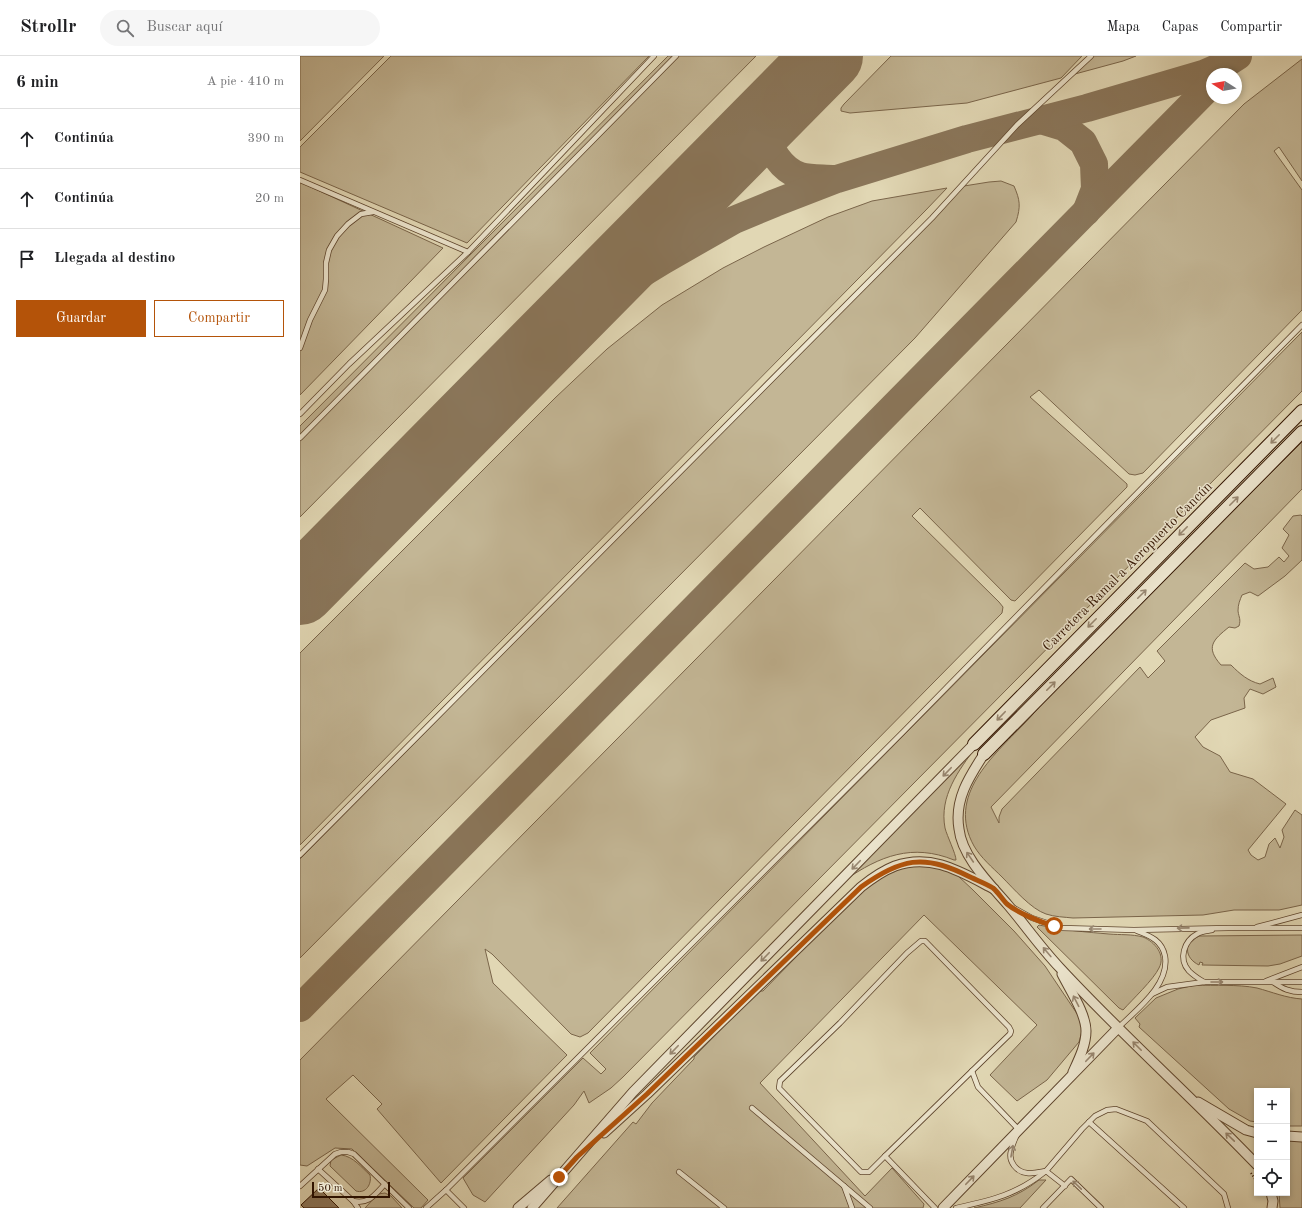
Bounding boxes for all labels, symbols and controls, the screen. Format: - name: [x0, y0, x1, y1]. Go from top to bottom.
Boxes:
- search box: [100, 10, 380, 46]
- icon: search: [114, 17, 136, 39]
- text: Strollr: [20, 18, 76, 37]
- text: Buscar aquí: [146, 20, 223, 35]
- text: Mapa: [1107, 20, 1140, 34]
- text: Capas: [1162, 20, 1198, 34]
- text: Compartir: [1220, 20, 1282, 34]
- north arrow: [1206, 68, 1242, 104]
- text: 6 min: [16, 74, 59, 91]
- text: A pie · 410 m: [207, 75, 284, 88]
- icon: ahead: [16, 128, 38, 150]
- text: Continúa: [54, 131, 114, 146]
- text: 390 m: [247, 132, 284, 145]
- icon: ahead: [16, 188, 38, 210]
- text: Continúa: [54, 191, 114, 206]
- text: 20 m: [255, 192, 284, 205]
- icon: arrive: [16, 248, 38, 270]
- text: Llegada al destino: [54, 251, 175, 266]
- button: Guardar: [16, 300, 146, 337]
- button: Compartir: [154, 300, 284, 337]
- one-way arrow: [1270, 434, 1279, 444]
- street label: Carretera Ramal a Aeropuerto Cancún: [1040, 479, 1215, 654]
- one-way arrow: [1229, 496, 1239, 506]
- one-way arrow: [1178, 526, 1188, 536]
- one-way arrow: [1137, 589, 1147, 599]
- one-way arrow: [1087, 618, 1097, 628]
- one-way arrow: [1046, 681, 1056, 691]
- one-way arrow: [996, 711, 1006, 721]
- one-way arrow: [942, 767, 952, 777]
- one-way arrow: [966, 852, 974, 863]
- one-way arrow: [851, 860, 861, 870]
- route start: [1045, 917, 1063, 935]
- one-way arrow: [1089, 925, 1102, 933]
- one-way arrow: [1177, 925, 1190, 932]
- one-way arrow: [1043, 947, 1051, 958]
- one-way arrow: [760, 952, 770, 962]
- one-way arrow: [1210, 978, 1223, 986]
- one-way arrow: [1071, 995, 1079, 1007]
- one-way arrow: [1132, 1041, 1142, 1051]
- one-way arrow: [669, 1045, 679, 1055]
- one-way arrow: [1086, 1052, 1095, 1062]
- map controls: [1254, 1088, 1290, 1196]
- button: +: [1254, 1088, 1290, 1124]
- button: −: [1254, 1124, 1290, 1160]
- one-way arrow: [1225, 1132, 1235, 1142]
- one-way arrow: [1008, 1145, 1016, 1158]
- button: locate: [1254, 1160, 1290, 1196]
- route end: [550, 1168, 568, 1186]
- one-way arrow: [965, 1175, 975, 1185]
- scale bar: [312, 1180, 390, 1199]
- one-way arrow: [1072, 1180, 1082, 1190]
- text: 50 m: [318, 1183, 343, 1194]

